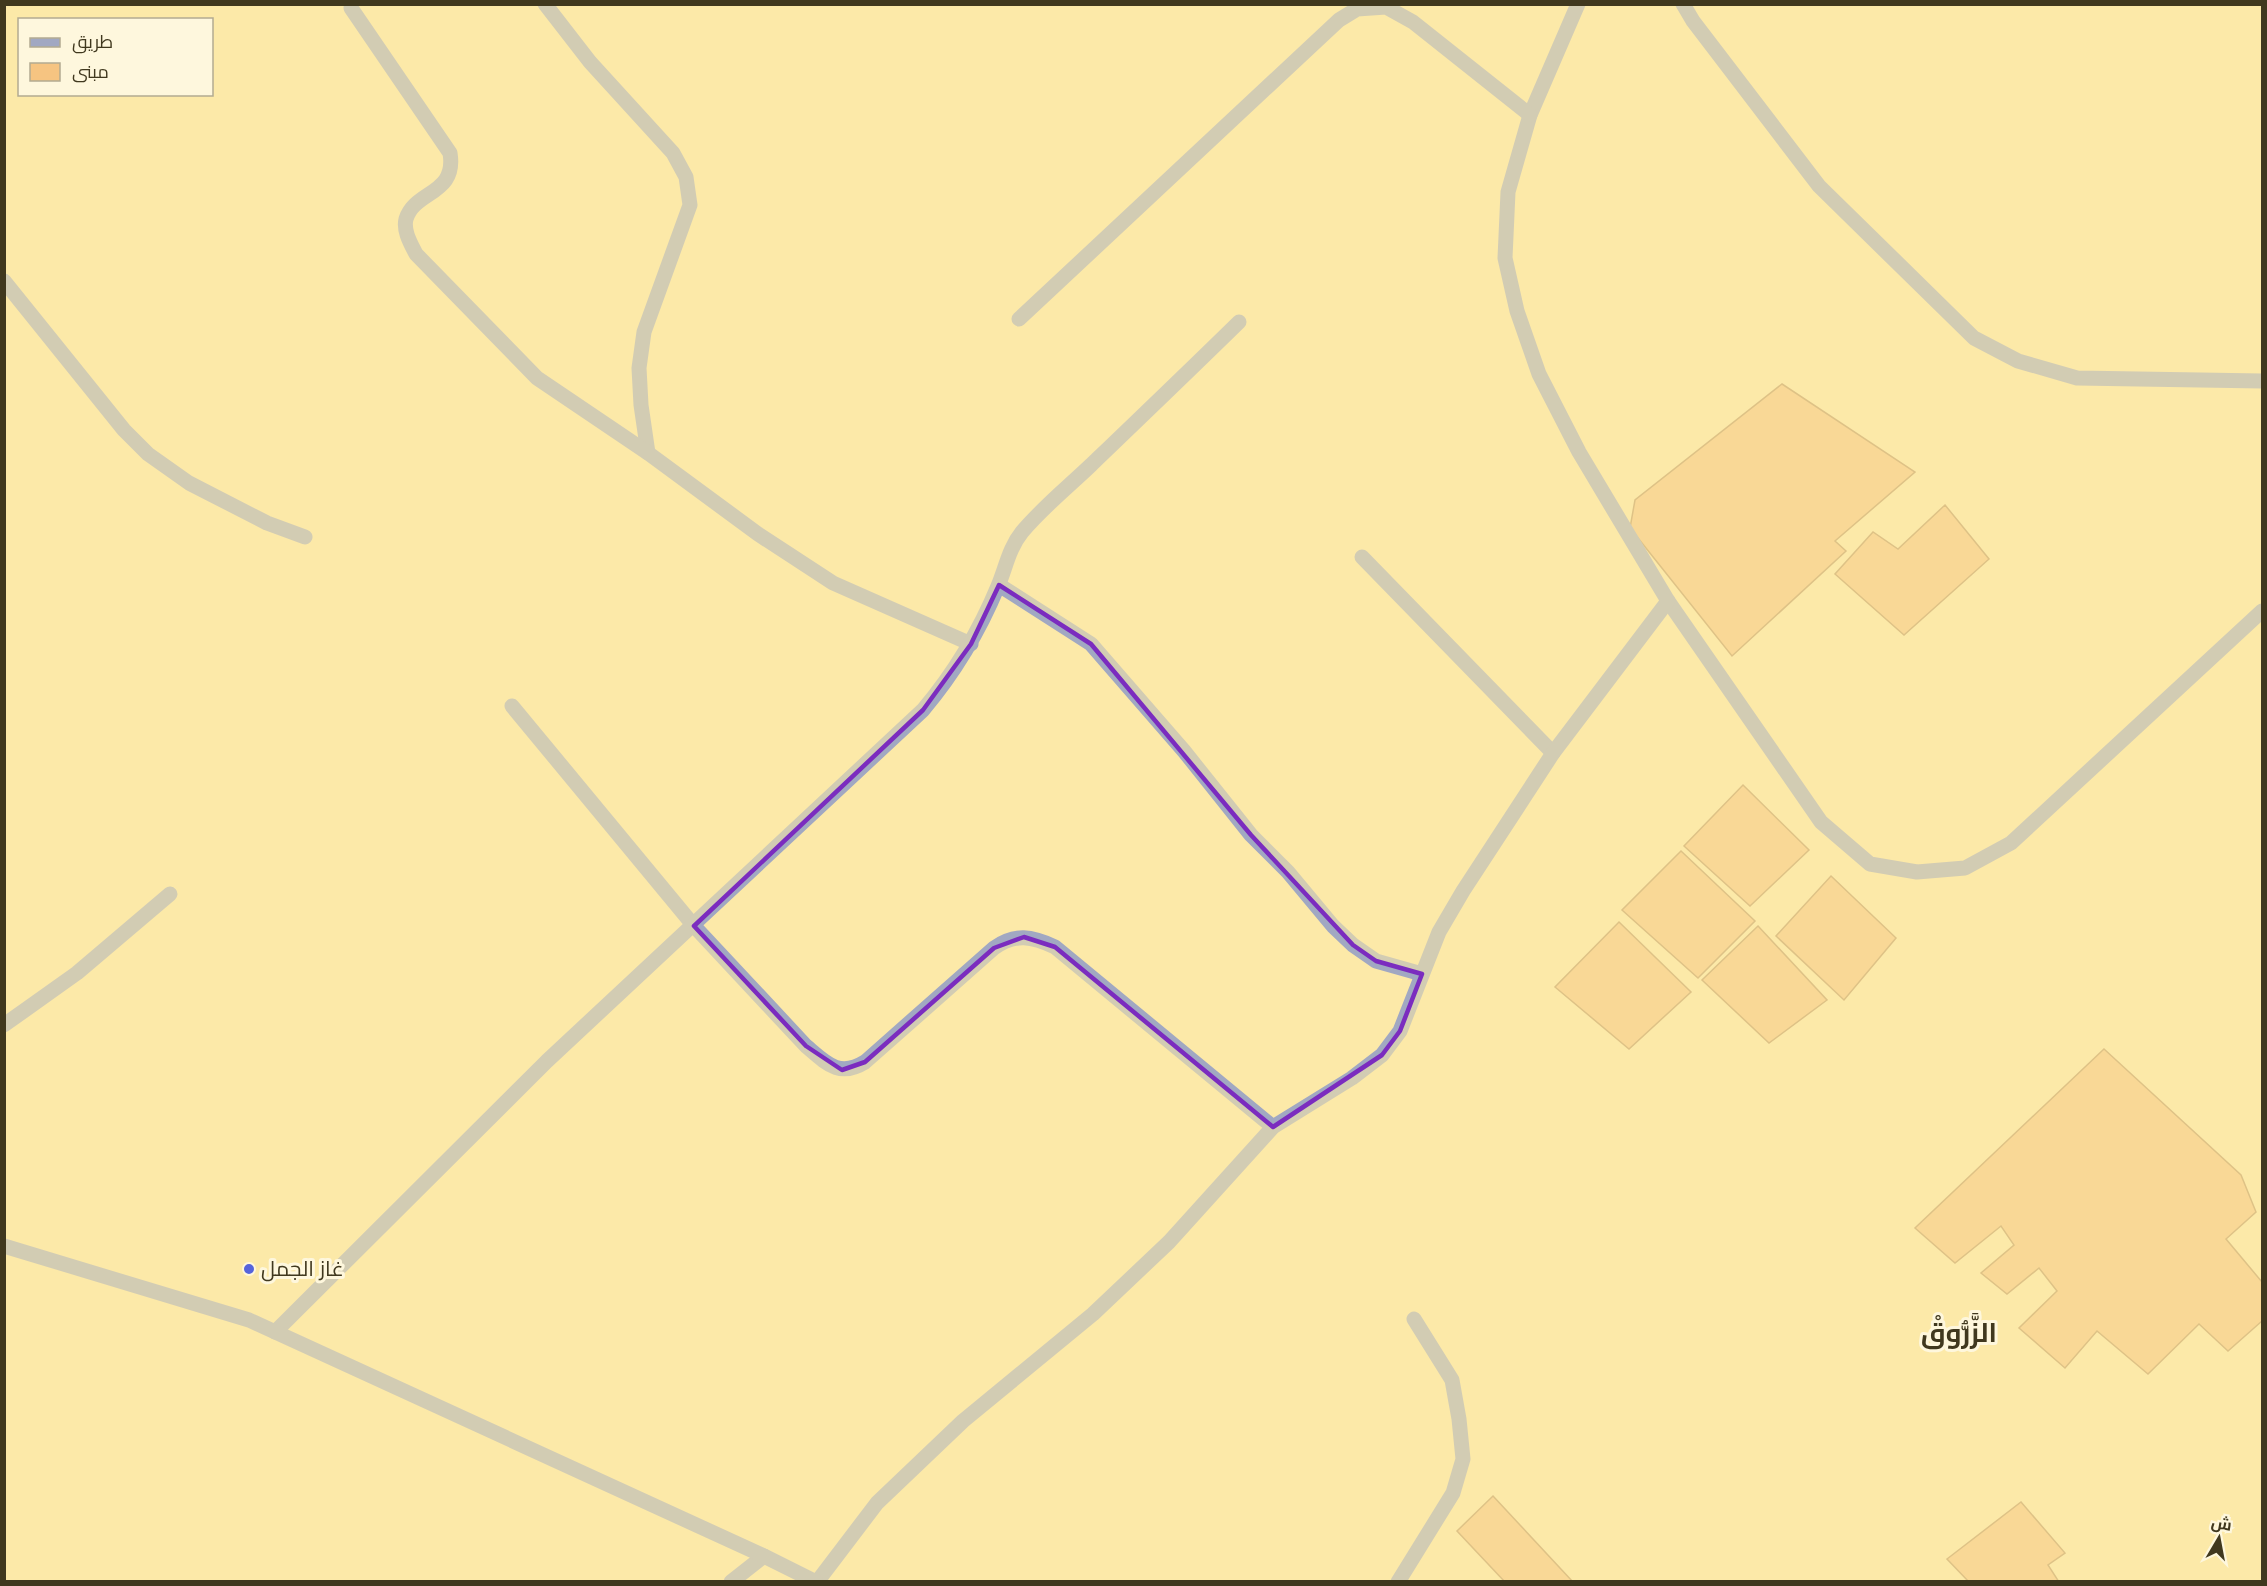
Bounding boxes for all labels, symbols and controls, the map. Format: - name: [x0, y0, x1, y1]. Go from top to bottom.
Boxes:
- legend: [18, 18, 213, 96]
- text: طريق: [72, 30, 113, 54]
- text: مبنى: [72, 60, 109, 83]
- place label: غاز الجمل: [261, 1255, 344, 1282]
- marker: غاز الجمل: [242, 1262, 256, 1276]
- district label: الزَّرُّوقْ: [1921, 1312, 1997, 1350]
- north arrow: [2189, 1508, 2249, 1568]
- text: ش: [2210, 1512, 2233, 1535]

